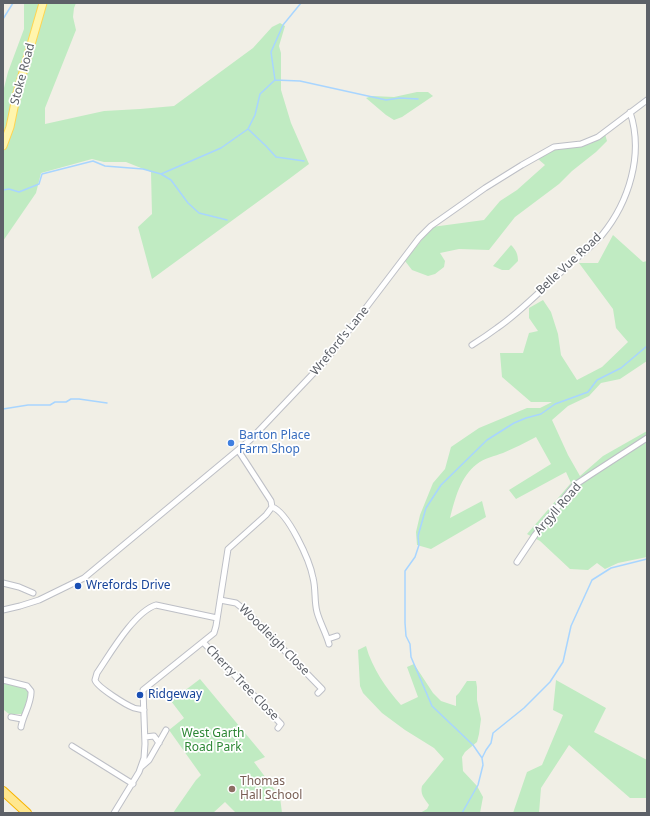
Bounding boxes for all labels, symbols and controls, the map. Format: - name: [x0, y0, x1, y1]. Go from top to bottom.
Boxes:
- street label: Stoke Road: [8, 42, 38, 106]
- street label: Belle Vue Road: [533, 230, 605, 298]
- street label: Wreford's Lane: [308, 304, 372, 378]
- place label: Barton Place Farm Shop: [239, 429, 310, 457]
- marker: Barton Place Farm Shop: [226, 438, 236, 448]
- street label: Argyll Road: [532, 480, 584, 538]
- place label: Wrefords Drive: [86, 579, 171, 593]
- marker: Wrefords Drive: [73, 581, 83, 591]
- street label: Woodleigh Close: [236, 602, 312, 678]
- street label: Cherry Tree Close: [202, 642, 282, 724]
- place label: Ridgeway: [148, 688, 202, 702]
- marker: Ridgeway: [135, 690, 145, 700]
- park label: West Garth Road Park: [181, 727, 245, 755]
- place label: Thomas Hall School: [240, 775, 302, 803]
- marker: Thomas Hall School: [227, 784, 237, 794]

